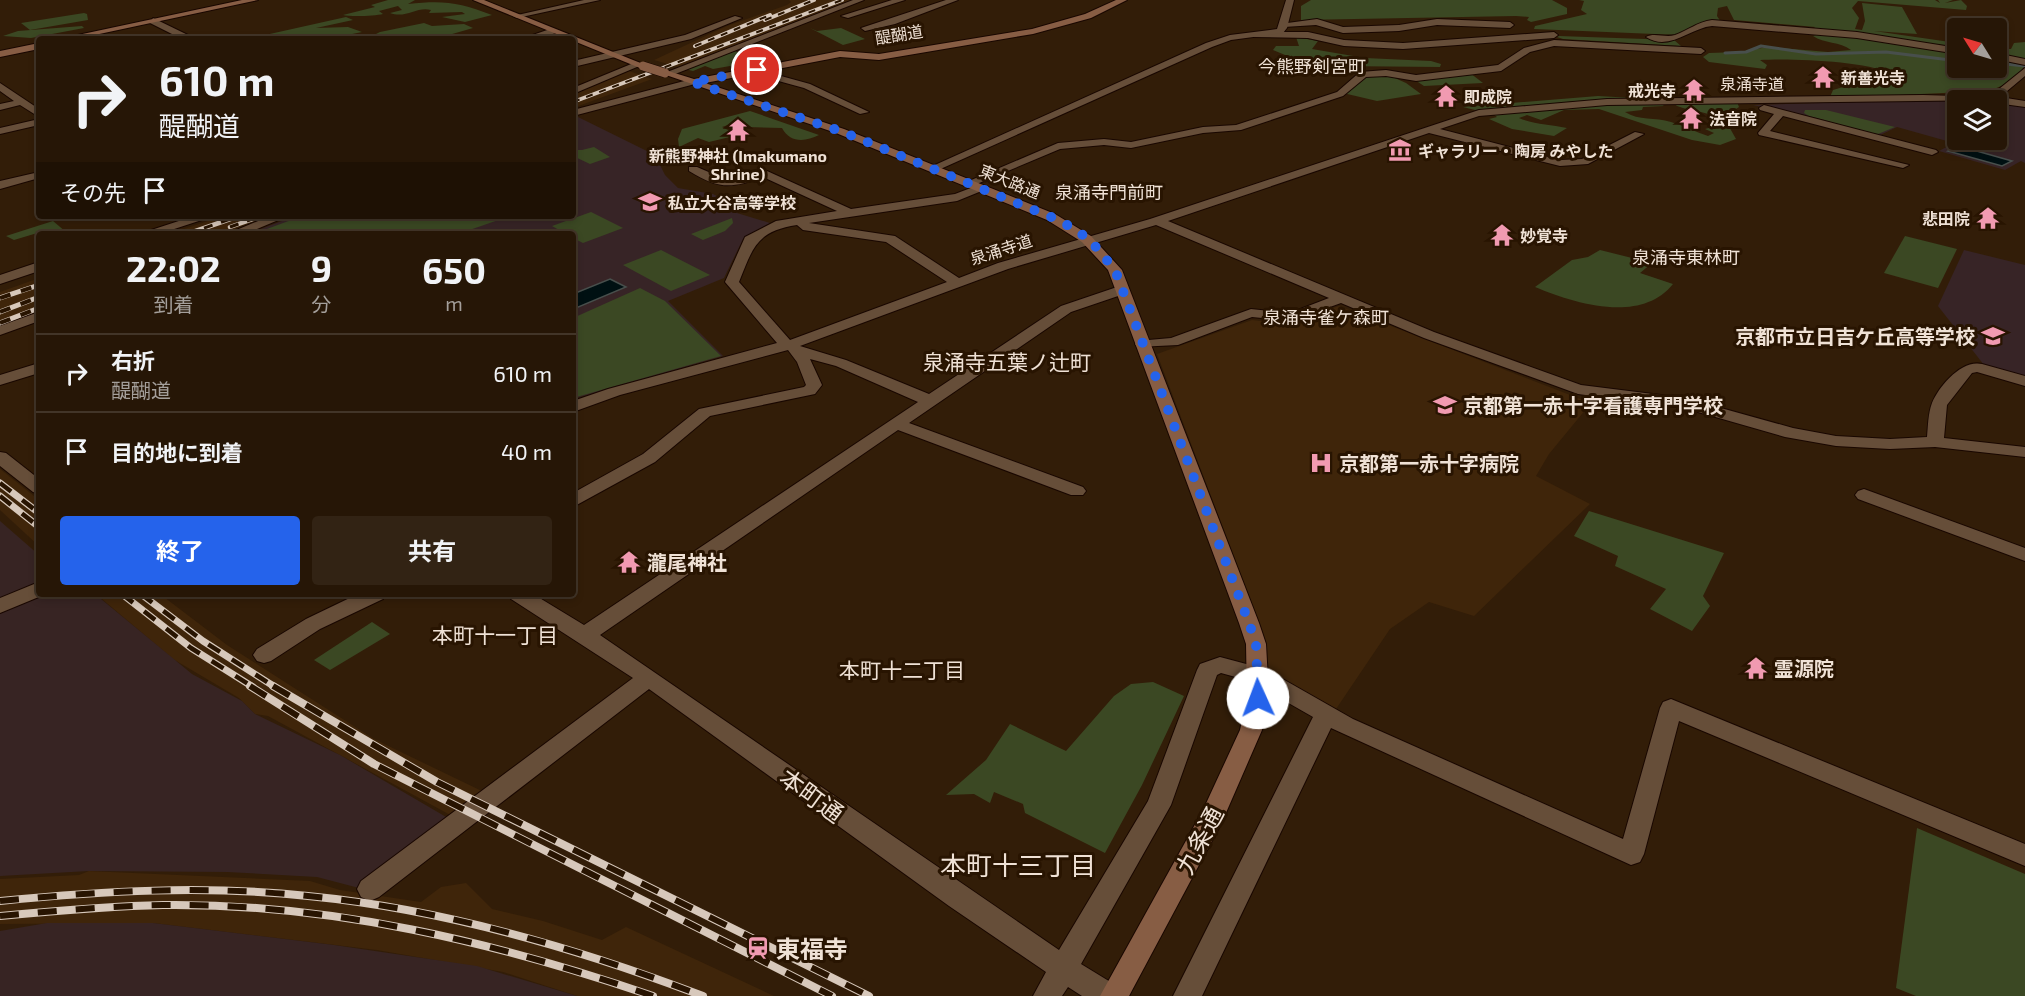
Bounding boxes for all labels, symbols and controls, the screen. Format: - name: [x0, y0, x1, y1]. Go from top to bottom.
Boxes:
- north arrow: [1947, 18, 2007, 78]
- map controls: [1947, 18, 2007, 150]
- street label: 醍醐道: [874, 21, 924, 47]
- pin: [731, 44, 782, 95]
- icon: arrive: [740, 53, 773, 86]
- text: 610 m: [159, 54, 275, 104]
- district label: 今熊野剣宮町: [1258, 55, 1366, 77]
- icon: right: [60, 60, 138, 138]
- temple icon: 新善光寺: [1810, 64, 1836, 90]
- place label: 新善光寺: [1841, 68, 1905, 87]
- street label: 泉涌寺道: [1720, 74, 1784, 93]
- temple icon: 戒光寺: [1681, 77, 1707, 103]
- place label: 戒光寺: [1628, 81, 1676, 100]
- temple icon: 即成院: [1433, 83, 1459, 109]
- place label: 即成院: [1464, 87, 1512, 106]
- button: layers: [1947, 90, 2007, 150]
- temple icon: 法音院: [1678, 105, 1704, 131]
- text: 醍醐道: [159, 109, 240, 141]
- place label: 法音院: [1709, 109, 1757, 128]
- temple icon: 新熊野神社 (Imakumano Shrine): [725, 117, 751, 143]
- museum icon: ギャラリー・陶房 みやした: [1387, 137, 1413, 163]
- place label: ギャラリー・陶房 みやした: [1418, 141, 1613, 160]
- place label: 新熊野神社 (Imakumano Shrine): [649, 146, 827, 183]
- street label: 東大路通: [977, 160, 1043, 202]
- icon: arrive: [138, 174, 171, 207]
- text: その先: [60, 179, 126, 205]
- district label: 泉涌寺門前町: [1055, 181, 1163, 203]
- school or university icon: 私立大谷高等学校: [637, 189, 663, 215]
- place label: 私立大谷高等学校: [668, 193, 796, 212]
- temple icon: 悲田院: [1975, 205, 2001, 231]
- place label: 悲田院: [1922, 209, 1970, 228]
- temple icon: 妙覚寺: [1489, 222, 1515, 248]
- place label: 妙覚寺: [1520, 226, 1568, 245]
- street label: 泉涌寺道: [968, 230, 1034, 268]
- text: 22:02: [126, 246, 221, 289]
- text: 9: [311, 246, 332, 289]
- district label: 泉涌寺東林町: [1632, 246, 1740, 268]
- text: 650: [422, 248, 486, 291]
- text: m: [445, 291, 463, 315]
- text: 到着: [153, 292, 193, 316]
- text: 分: [311, 292, 331, 316]
- district label: 泉涌寺雀ケ森町: [1263, 306, 1389, 328]
- school or university icon: 京都市立日吉ケ丘高等学校: [1980, 323, 2006, 349]
- place label: 京都市立日吉ケ丘高等学校: [1735, 324, 1975, 348]
- text: 右折: [111, 347, 155, 373]
- district label: 泉涌寺五葉ノ辻町: [923, 349, 1091, 374]
- icon: right: [60, 357, 93, 390]
- text: 610 m: [493, 360, 552, 386]
- text: 醍醐道: [111, 378, 171, 402]
- school or university icon: 京都第一赤十字看護専門学校: [1432, 392, 1458, 418]
- place label: 京都第一赤十字看護専門学校: [1463, 393, 1723, 417]
- icon: arrive: [60, 435, 93, 468]
- text: 40 m: [501, 438, 552, 464]
- text: 目的地に到着: [111, 439, 243, 465]
- hospital icon: 京都第一赤十字病院: [1308, 450, 1334, 476]
- place label: 京都第一赤十字病院: [1339, 451, 1519, 475]
- button: 終了: [60, 516, 300, 585]
- button: 共有: [312, 516, 552, 585]
- temple icon: 瀧尾神社: [616, 549, 642, 575]
- place label: 瀧尾神社: [647, 550, 727, 574]
- district label: 本町十一丁目: [432, 622, 558, 647]
- temple icon: 霊源院: [1743, 655, 1769, 681]
- place label: 霊源院: [1774, 656, 1834, 680]
- district label: 本町十二丁目: [839, 657, 965, 682]
- position arrow: [1226, 666, 1290, 730]
- street label: 本町通: [774, 762, 850, 828]
- street label: 九条通: [1169, 801, 1229, 879]
- district label: 本町十三丁目: [940, 849, 1096, 880]
- place label: 東福寺: [776, 934, 848, 963]
- station icon: 東福寺: [745, 935, 771, 961]

